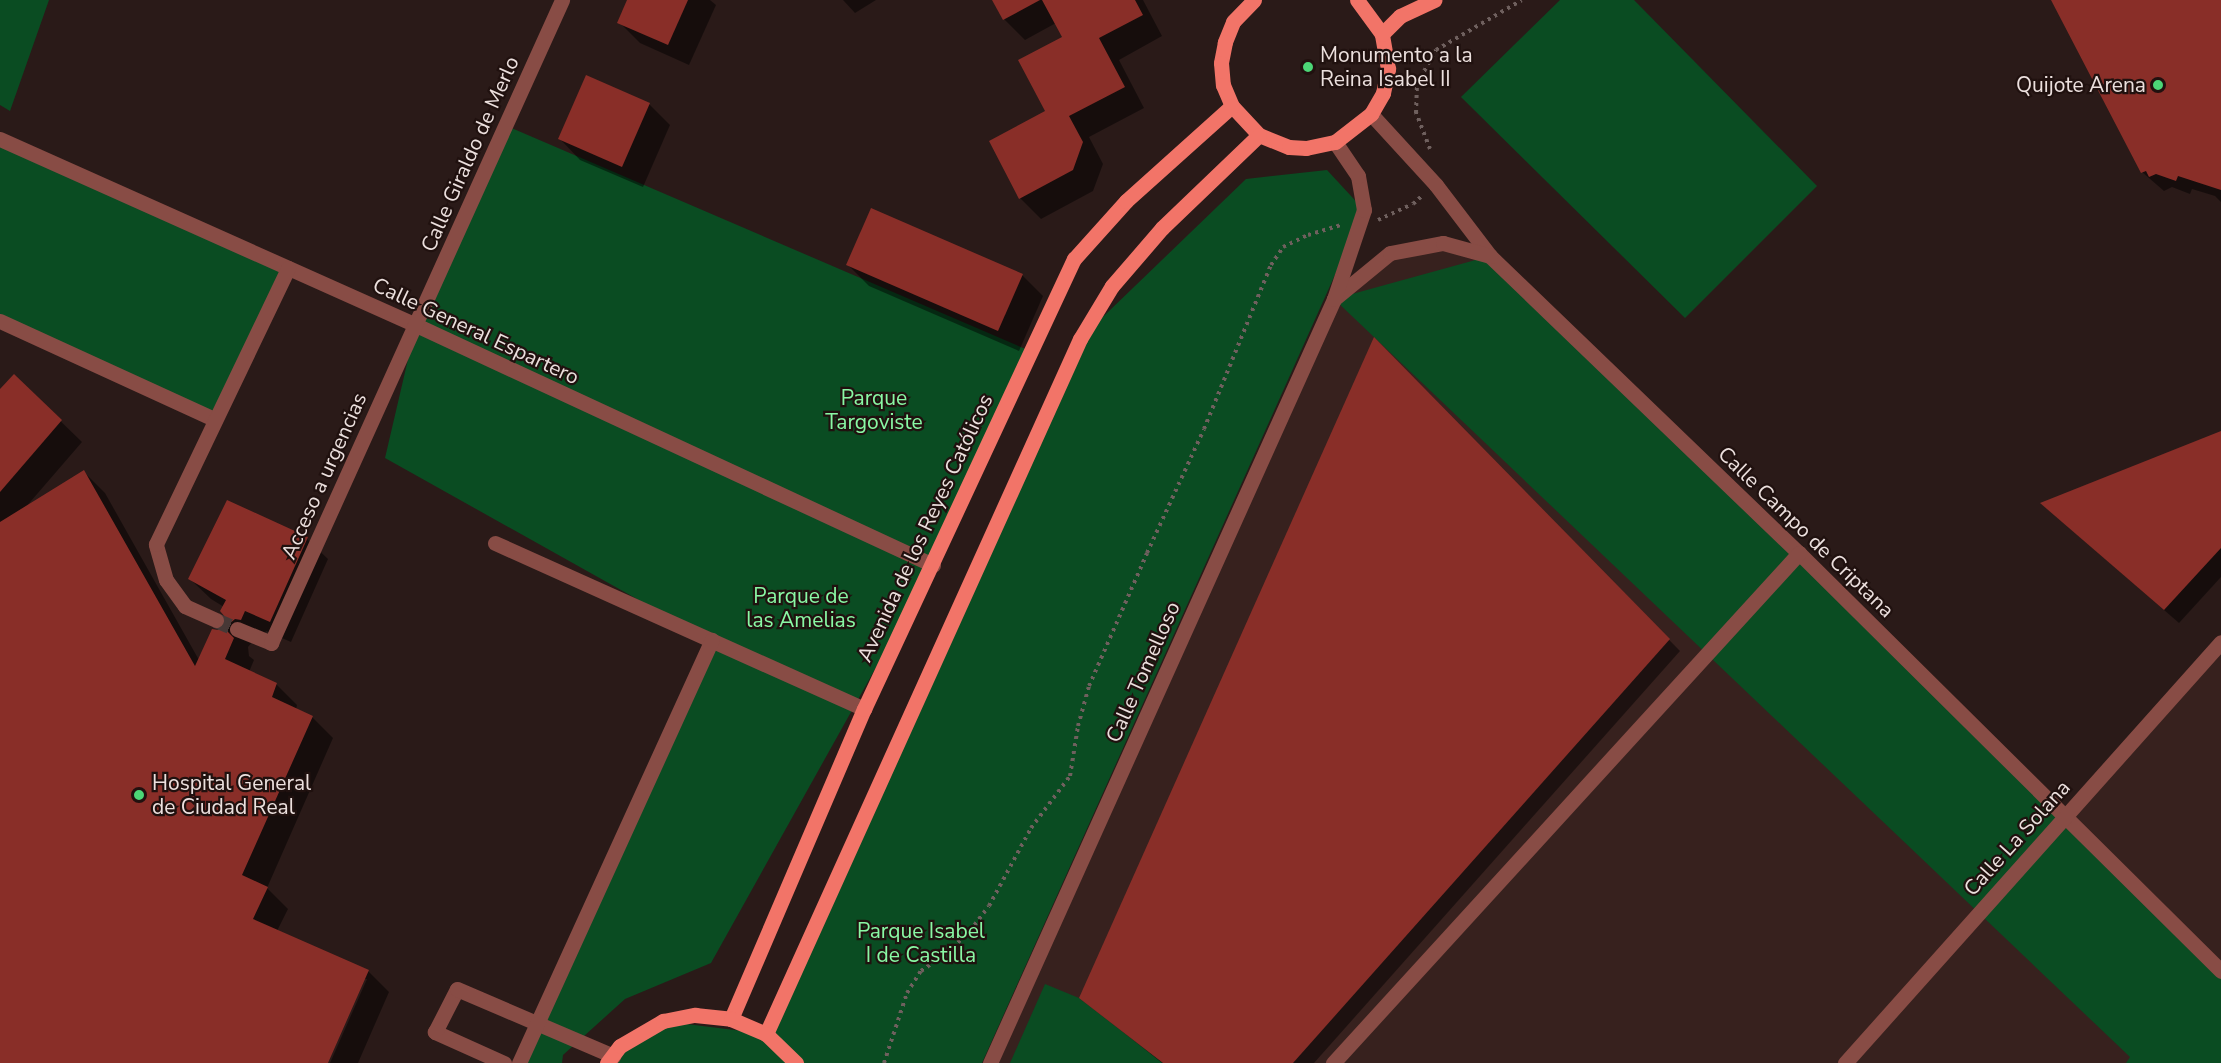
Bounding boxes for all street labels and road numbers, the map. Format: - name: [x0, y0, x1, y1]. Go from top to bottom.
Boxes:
- street label: Calle Giraldo de Merlo: [416, 52, 524, 256]
- street label: Calle General Espartero: [369, 272, 583, 390]
- street label: Acceso a urgencias: [276, 389, 372, 563]
- street label: Avenida de los Reyes Católicos: [852, 390, 998, 666]
- street label: Calle Campo de Criptana: [1713, 441, 1899, 623]
- street label: Calle Tomelloso: [1101, 598, 1185, 746]
- street label: Calle La Solana: [1959, 775, 2075, 901]

